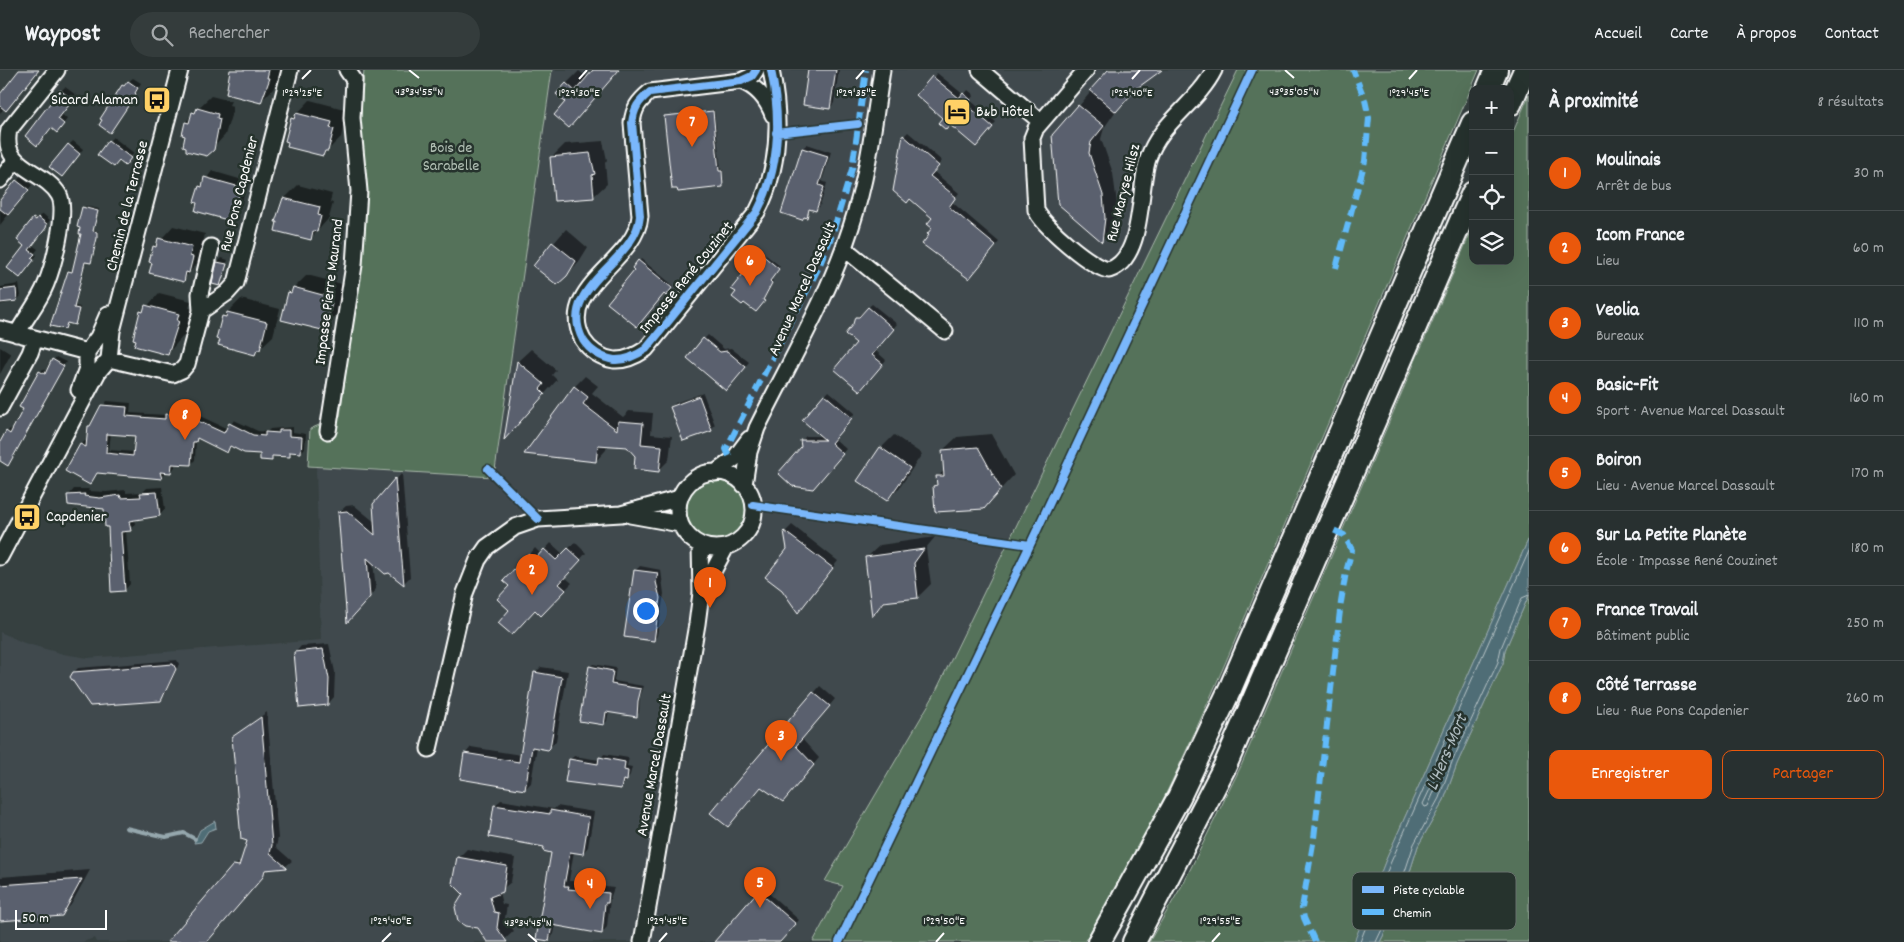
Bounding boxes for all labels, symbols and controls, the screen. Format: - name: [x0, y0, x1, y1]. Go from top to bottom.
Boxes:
- search box: [130, 12, 480, 57]
- text: Waypost: [25, 18, 100, 52]
- icon: search: [148, 21, 176, 49]
- text: Rechercher: [188, 21, 270, 48]
- text: Accueil: [1594, 22, 1642, 47]
- text: Carte: [1670, 22, 1709, 47]
- text: À propos: [1737, 22, 1797, 47]
- text: Contact: [1825, 22, 1879, 47]
- text: 43°34'55"N: [395, 84, 443, 101]
- text: 43°35'05"N: [1269, 84, 1319, 101]
- bus stop icon: Sicard Alaman: [142, 85, 172, 115]
- text: 1°29'25"E: [282, 85, 323, 102]
- text: 1°29'30"E: [558, 85, 600, 102]
- text: 1°29'35"E: [836, 85, 877, 102]
- text: 1°29'40"E: [1112, 85, 1153, 102]
- text: 1°29'45"E: [1389, 85, 1429, 102]
- map controls: [1469, 85, 1514, 265]
- button: +: [1469, 85, 1514, 130]
- text: À proximité: [1549, 88, 1638, 118]
- place label: Sicard Alaman: [51, 89, 138, 112]
- text: 8 résultats: [1818, 91, 1884, 114]
- hotel icon: B&b Hôtel: [942, 97, 972, 127]
- place label: B&b Hôtel: [976, 101, 1033, 124]
- pin: 7: [676, 106, 708, 147]
- button: −: [1469, 130, 1514, 175]
- street label: Rue Pons Capdenier: [215, 134, 265, 254]
- park label: Bois de Sarabelle: [423, 137, 479, 178]
- street label: Chemin de la Terrasse: [101, 138, 155, 274]
- street label: Rue Maryse Hilsz: [1101, 142, 1147, 244]
- text: Moulinais: [1596, 148, 1661, 175]
- text: 1: [1563, 162, 1567, 185]
- text: 30 m: [1854, 162, 1884, 185]
- button: locate: [1469, 175, 1514, 220]
- text: Arrêt de bus: [1596, 175, 1672, 198]
- street label: Impasse René Couzinet: [634, 217, 740, 339]
- street label: Impasse Pierre Maurand: [310, 218, 350, 366]
- street label: Avenue Marcel Dassault: [763, 218, 843, 360]
- button: layers: [1469, 220, 1514, 265]
- text: Icom France: [1596, 223, 1685, 250]
- text: 2: [1562, 237, 1569, 260]
- text: 60 m: [1853, 237, 1884, 260]
- pin: 6: [734, 245, 766, 286]
- text: Lieu: [1596, 250, 1619, 273]
- text: Veolia: [1596, 298, 1639, 325]
- text: 3: [1561, 312, 1569, 335]
- text: 110 m: [1854, 312, 1884, 335]
- text: Bureaux: [1596, 325, 1644, 348]
- text: Basic-Fit: [1596, 373, 1659, 400]
- text: 4: [1562, 387, 1568, 410]
- text: 160 m: [1849, 387, 1884, 410]
- pin: 8: [169, 399, 201, 440]
- text: Sport · Avenue Marcel Dassault: [1596, 400, 1785, 423]
- text: Boiron: [1596, 448, 1641, 475]
- text: 5: [1561, 462, 1569, 485]
- text: 170 m: [1851, 462, 1884, 485]
- text: Lieu · Avenue Marcel Dassault: [1596, 475, 1775, 498]
- bus stop icon: Capdenier: [12, 502, 42, 532]
- place label: Capdenier: [46, 506, 107, 529]
- text: Sur La Petite Planète: [1596, 523, 1747, 550]
- text: 6: [1561, 537, 1569, 560]
- text: 180 m: [1851, 537, 1884, 560]
- text: École · Impasse René Couzinet: [1596, 550, 1778, 573]
- pin: 2: [516, 554, 548, 595]
- pin: 1: [694, 567, 726, 608]
- your location: [633, 598, 659, 624]
- text: France Travail: [1596, 598, 1698, 625]
- text: 7: [1562, 612, 1568, 635]
- text: 250 m: [1846, 612, 1884, 635]
- text: Bâtiment public: [1596, 625, 1690, 648]
- text: Côté Terrasse: [1596, 673, 1697, 700]
- text: 8: [1562, 687, 1568, 710]
- text: 260 m: [1846, 687, 1884, 710]
- street label: Avenue Marcel Dassault: [631, 692, 679, 838]
- text: Lieu · Rue Pons Capdenier: [1596, 700, 1749, 723]
- water label: L'Hers-Mort: [1421, 709, 1476, 795]
- pin: 3: [765, 720, 797, 761]
- button: Enregistrer: [1549, 750, 1712, 799]
- button: Partager: [1722, 750, 1884, 799]
- pin: 5: [744, 867, 776, 908]
- pin: 4: [574, 868, 606, 909]
- legend: [1352, 872, 1516, 930]
- text: Piste cyclable: [1393, 881, 1465, 901]
- text: Chemin: [1393, 904, 1431, 924]
- scale bar: [15, 907, 108, 930]
- text: 50 m: [22, 909, 49, 929]
- text: 1°29'40"E: [371, 913, 412, 930]
- text: 1°29'45"E: [647, 913, 687, 930]
- text: 1°29'50"E: [923, 913, 965, 930]
- text: 1°29'55"E: [1200, 913, 1241, 930]
- text: 43°34'45"N: [504, 915, 552, 932]

